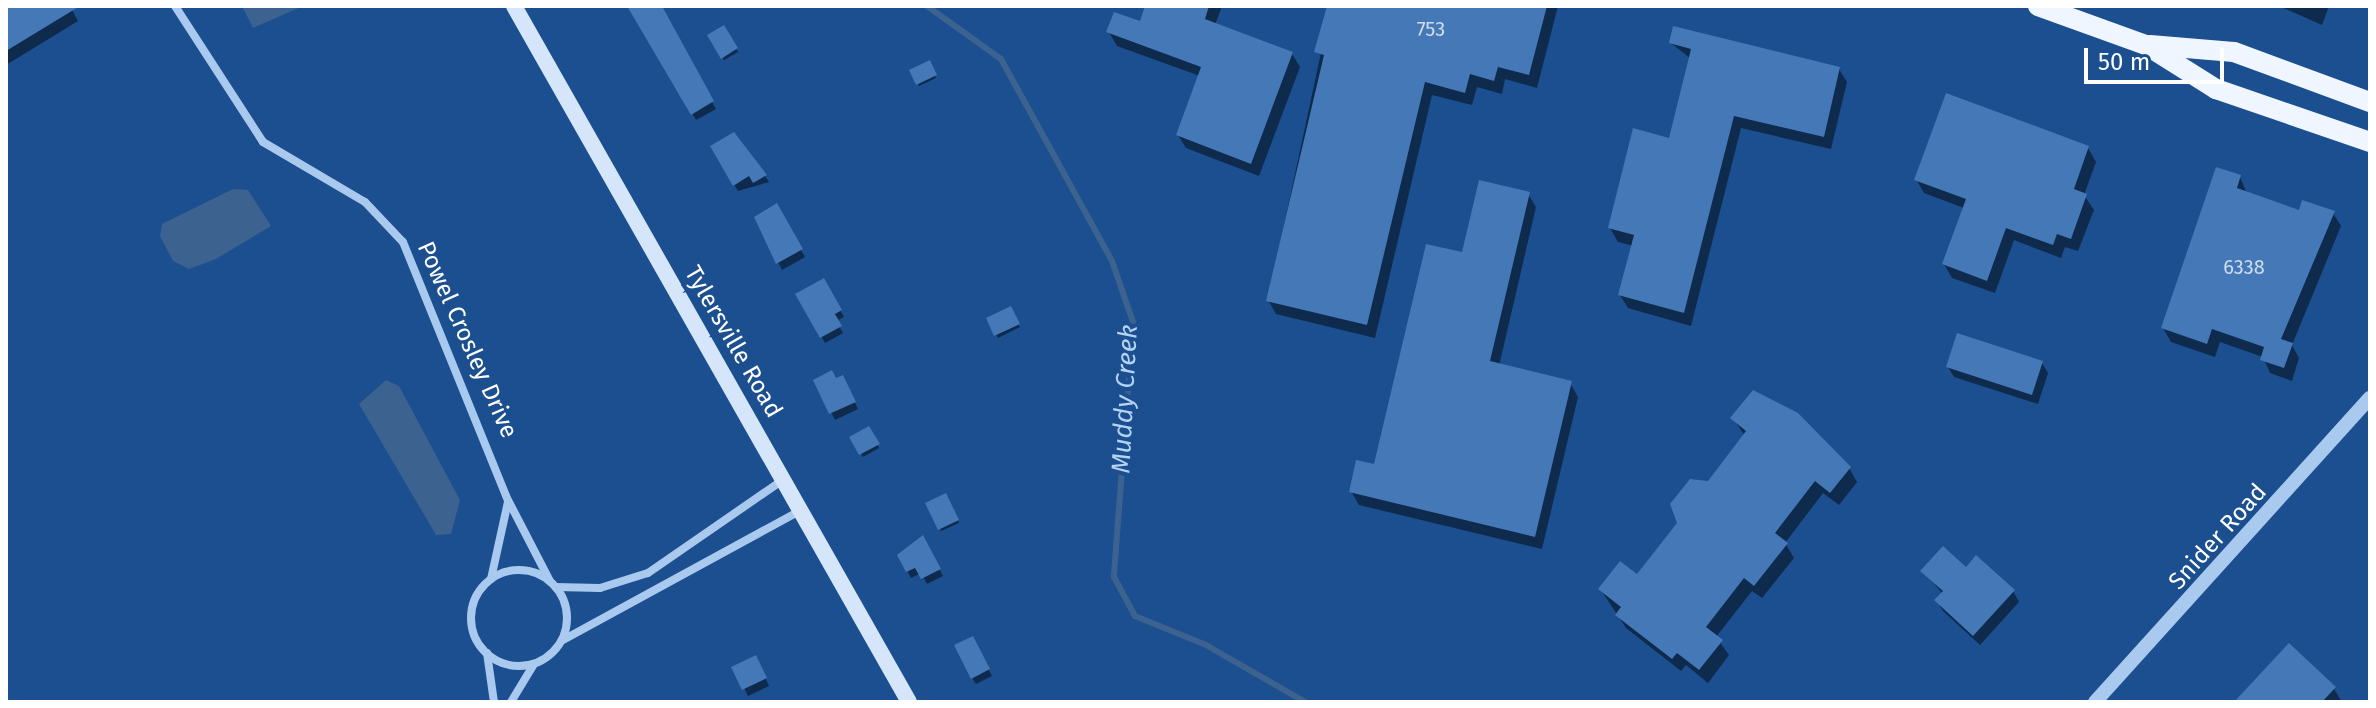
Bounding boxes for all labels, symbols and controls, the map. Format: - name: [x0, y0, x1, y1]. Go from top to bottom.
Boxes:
- house number: 753: [1417, 17, 1445, 41]
- scale bar: [2088, 32, 2228, 82]
- text: 50 m: [2098, 48, 2150, 76]
- street label: Powel Crosley Drive: [411, 237, 523, 443]
- house number: 6338: [2223, 255, 2265, 279]
- street label: Tylersville Road: [678, 261, 788, 423]
- water label: Muddy Creek: [1106, 324, 1144, 474]
- street label: Snider Road: [2163, 478, 2273, 596]

